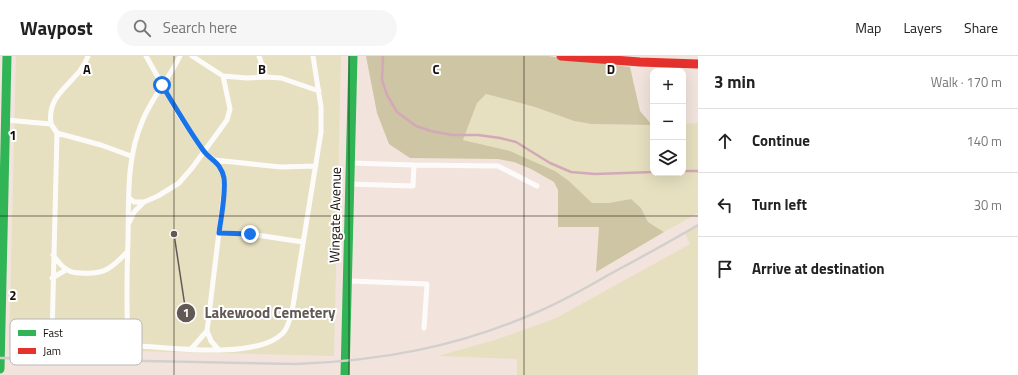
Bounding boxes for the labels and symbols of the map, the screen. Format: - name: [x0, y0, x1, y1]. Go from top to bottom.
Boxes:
- text: A: [83, 59, 91, 79]
- text: B: [258, 59, 266, 79]
- text: C: [432, 59, 440, 79]
- text: D: [607, 59, 615, 79]
- route start: [153, 76, 171, 94]
- text: 1: [9, 125, 17, 145]
- street label: Wingate Avenue: [323, 167, 346, 263]
- route end: [241, 225, 259, 243]
- text: 2: [9, 285, 17, 305]
- callout: Lakewood Cemetery: [176, 299, 343, 326]
- text: Lakewood Cemetery: [204, 301, 336, 324]
- text: 1: [183, 303, 189, 322]
- legend: [10, 319, 142, 365]
- text: Fast: [43, 325, 63, 341]
- text: Jam: [43, 343, 61, 359]

